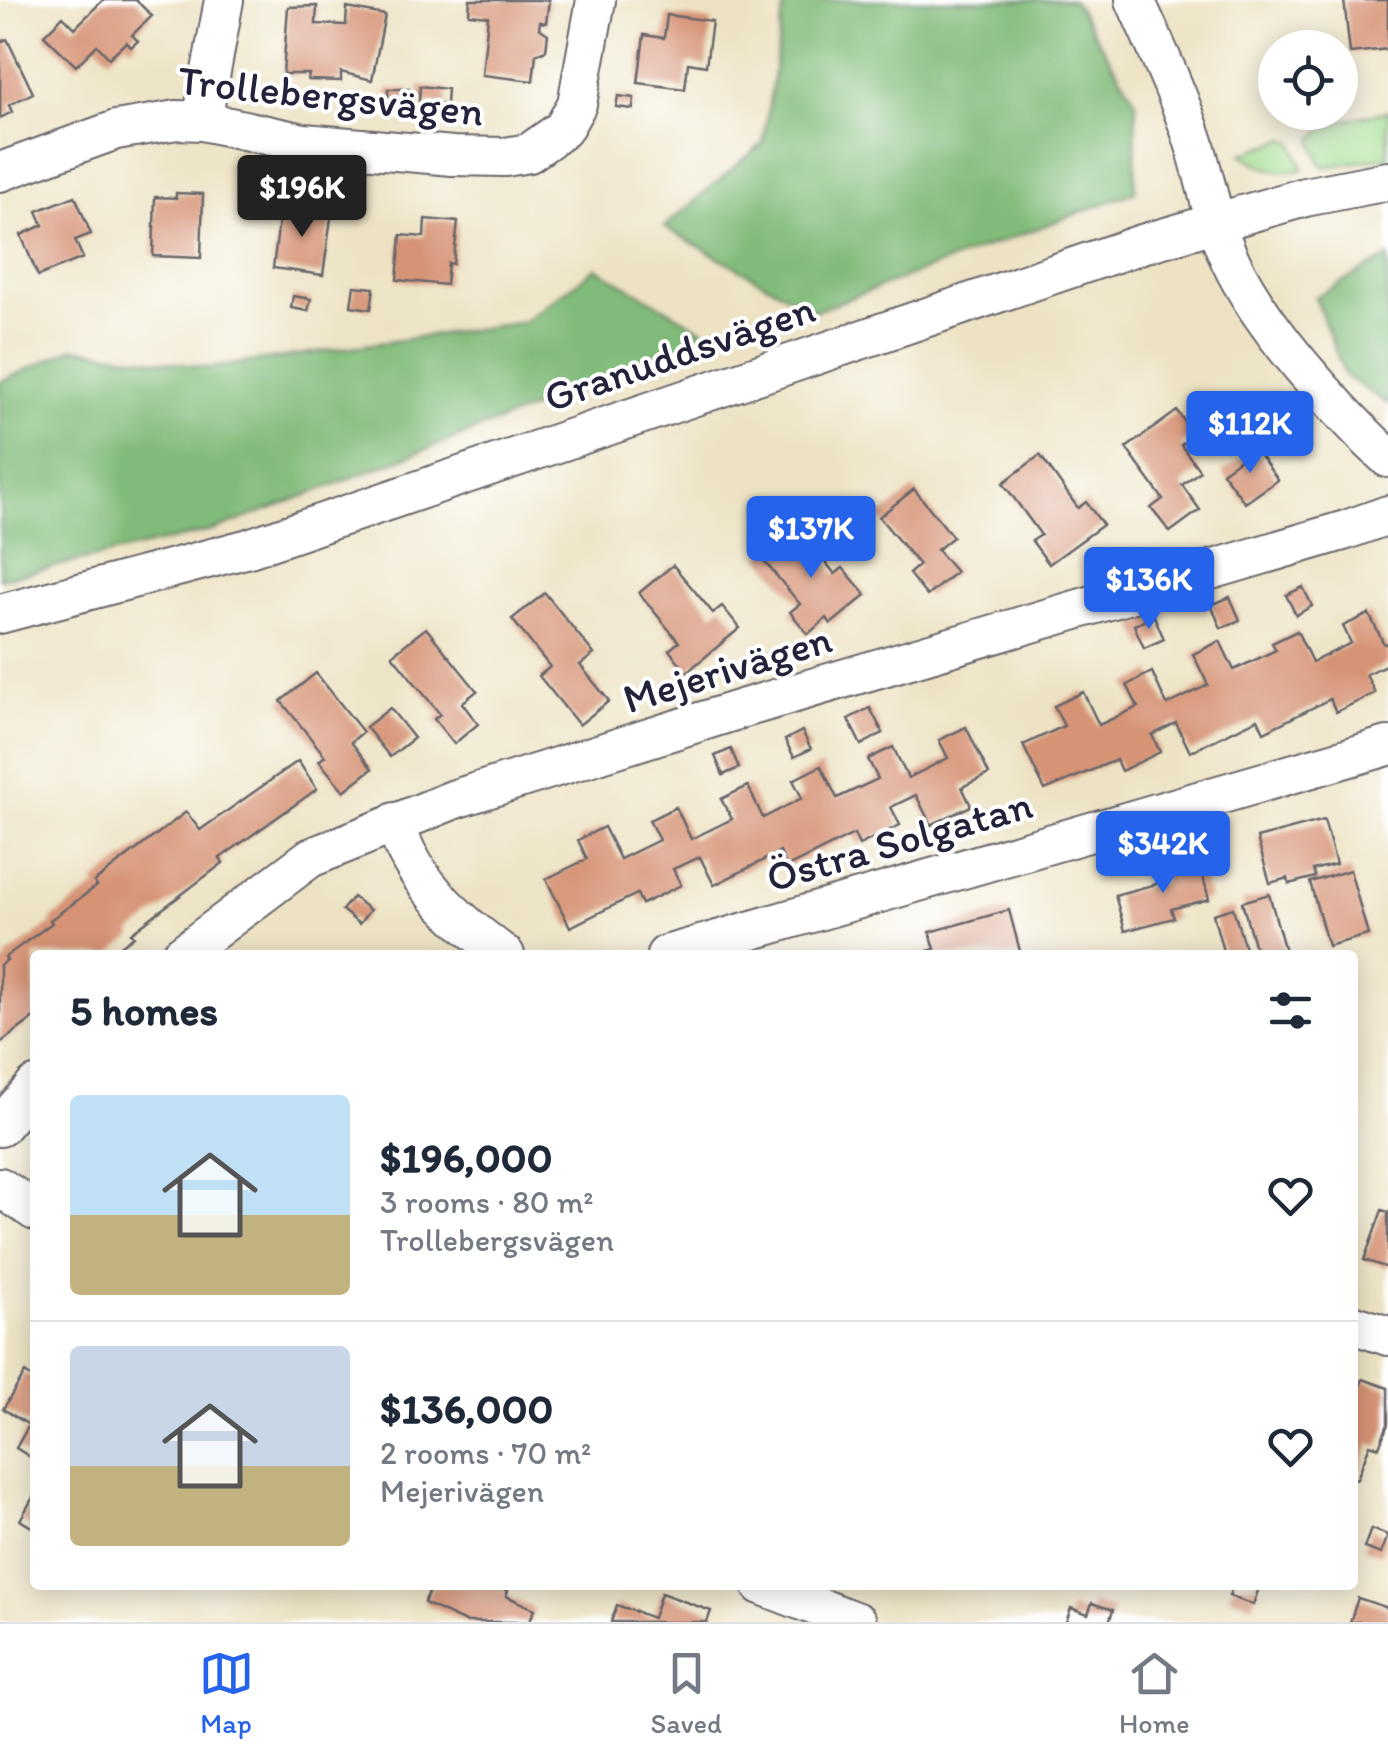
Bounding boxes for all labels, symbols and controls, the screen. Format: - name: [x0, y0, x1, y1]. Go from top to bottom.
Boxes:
- map controls: [1258, 30, 1358, 130]
- button: locate: [1258, 30, 1358, 130]
- street label: Trollebergsvägen: [176, 54, 486, 137]
- pin: $196K: [232, 155, 372, 240]
- text: $196K: [259, 168, 345, 206]
- street label: Granuddsvägen: [537, 282, 821, 423]
- pin: $112K: [1180, 391, 1320, 476]
- text: $112K: [1208, 404, 1292, 442]
- pin: $137K: [741, 496, 881, 581]
- text: $137K: [769, 509, 853, 547]
- pin: $136K: [1079, 547, 1219, 632]
- text: $136K: [1106, 560, 1192, 598]
- street label: Mejerivägen: [617, 613, 837, 724]
- street label: Östra Solgatan: [760, 778, 1038, 903]
- pin: $342K: [1093, 811, 1233, 896]
- text: $342K: [1118, 824, 1208, 862]
- icon: filters: [1263, 983, 1318, 1038]
- text: 5 homes: [70, 985, 218, 1036]
- text: $196,000: [380, 1132, 553, 1183]
- icon: home: [150, 1135, 270, 1255]
- icon: heart: [1263, 1168, 1318, 1223]
- text: 3 rooms · 80 m²: [380, 1183, 594, 1221]
- text: Trollebergsvägen: [380, 1221, 614, 1259]
- text: $136,000: [380, 1383, 553, 1434]
- icon: home: [150, 1386, 270, 1506]
- icon: heart: [1263, 1419, 1318, 1474]
- text: 2 rooms · 70 m²: [380, 1434, 591, 1472]
- text: Mejerivägen: [380, 1472, 544, 1510]
- tab: Map: [199, 1646, 254, 1740]
- tab: Saved: [651, 1646, 722, 1740]
- tab: Home: [1119, 1646, 1190, 1740]

